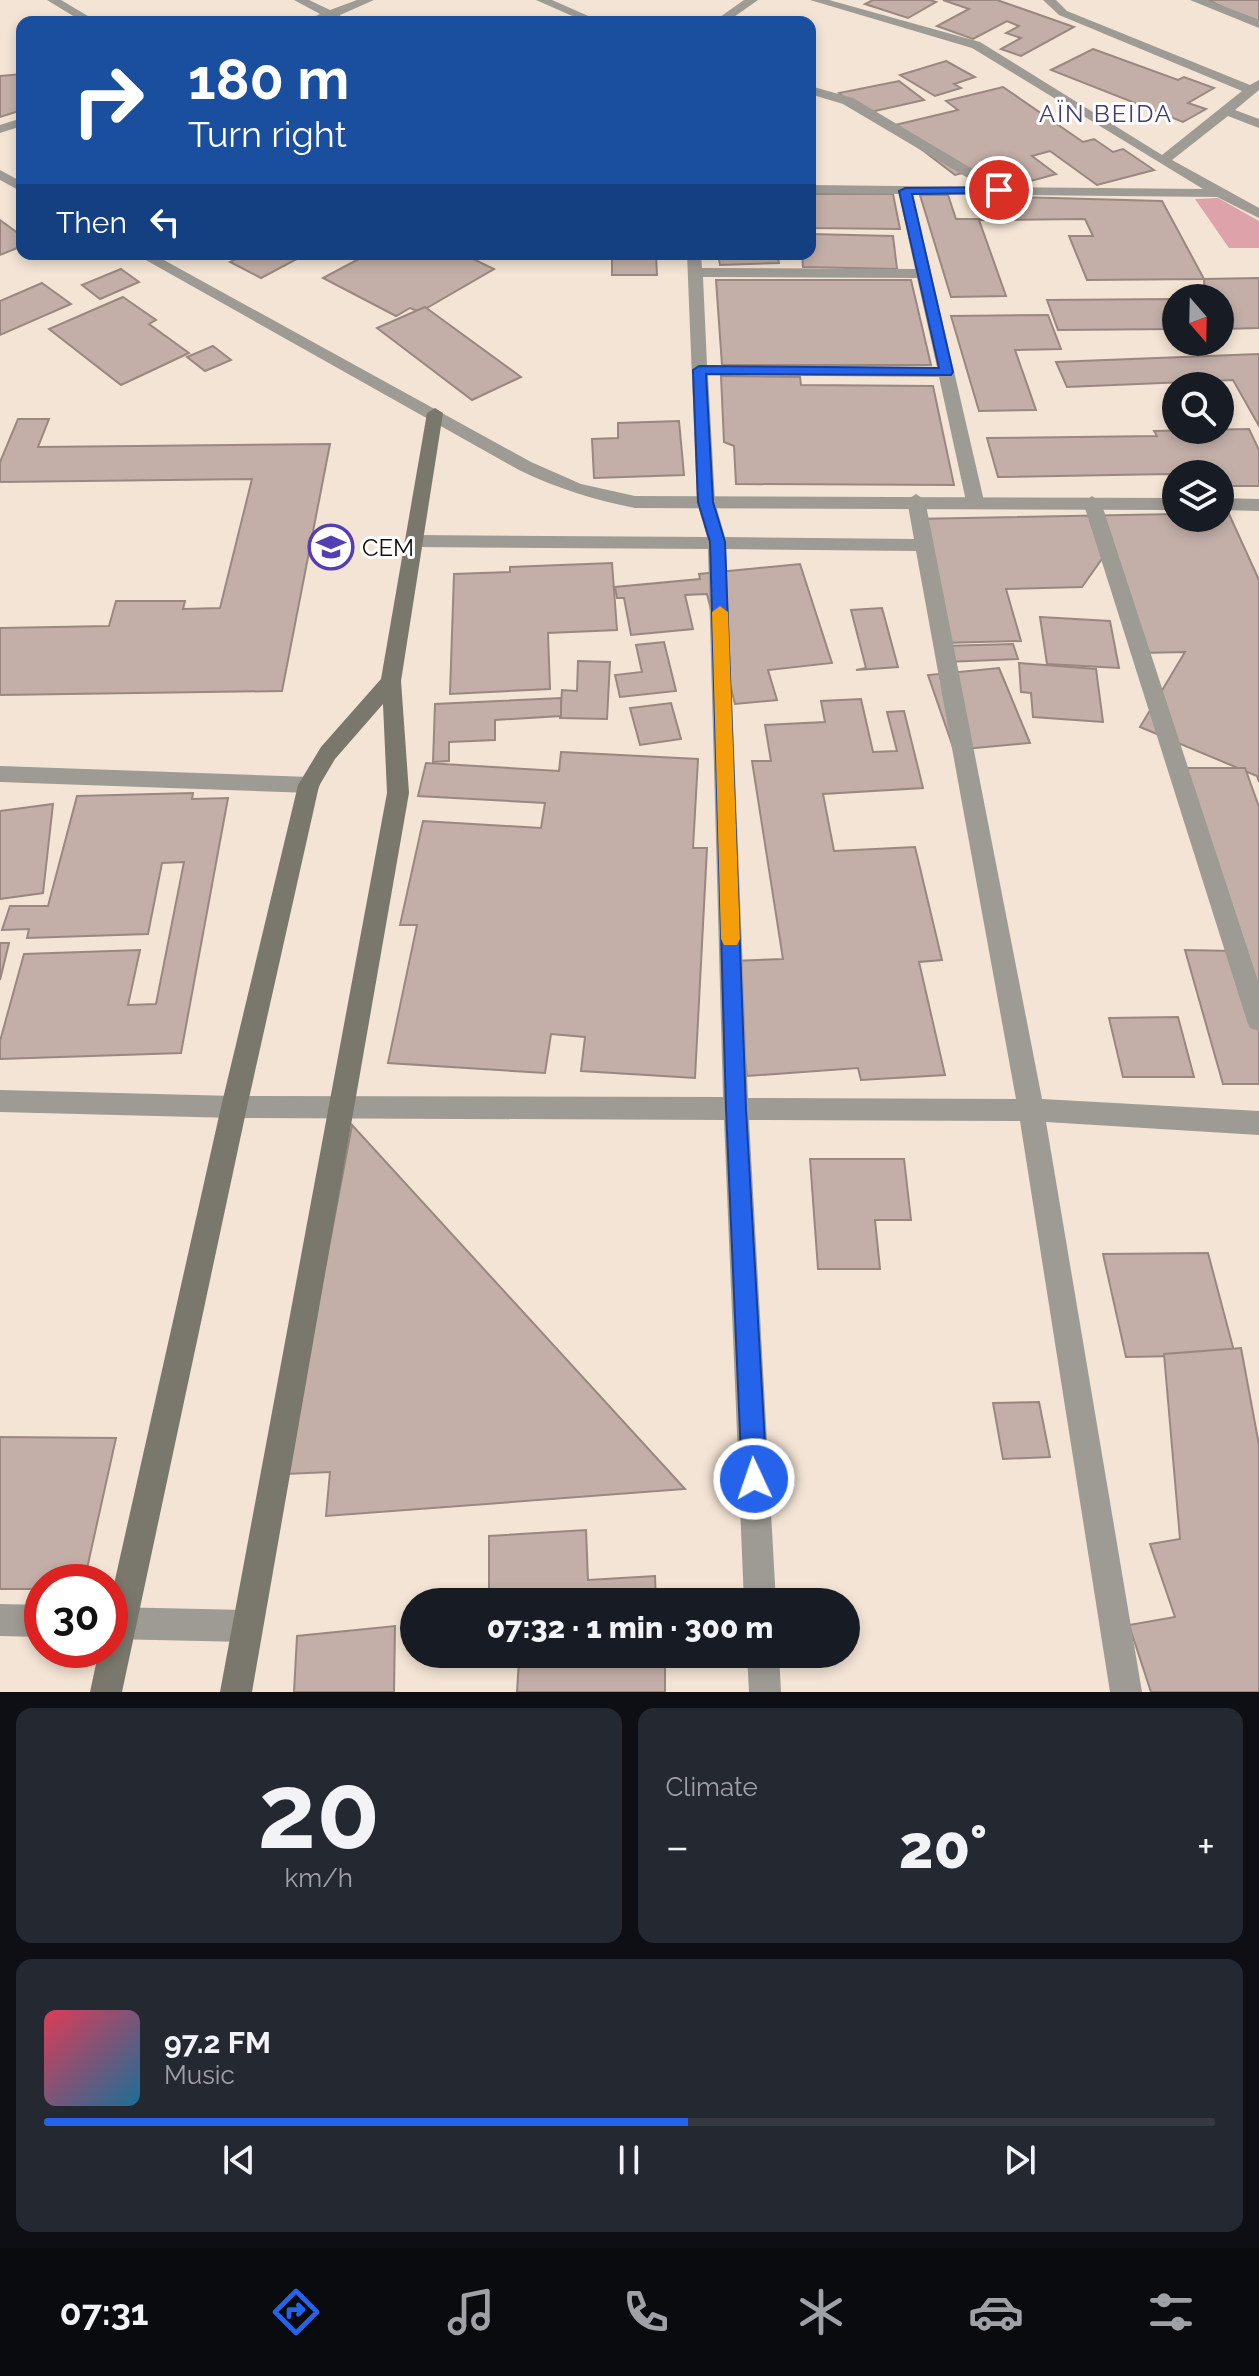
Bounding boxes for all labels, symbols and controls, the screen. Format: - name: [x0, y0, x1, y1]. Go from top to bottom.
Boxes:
- text: 180 m: [188, 46, 349, 112]
- icon: right: [56, 48, 160, 152]
- district label: AÏN BEIDA: [1039, 99, 1173, 128]
- text: Turn right: [188, 113, 347, 155]
- pin: [965, 156, 1033, 224]
- icon: arrive: [977, 168, 1021, 212]
- icon: left: [143, 200, 187, 244]
- text: Then: [56, 205, 127, 240]
- north arrow: [1162, 284, 1234, 356]
- map controls: [1162, 284, 1234, 532]
- button: search: [1162, 372, 1234, 444]
- button: layers: [1162, 460, 1234, 532]
- school or university icon: CEM: [307, 523, 355, 571]
- place label: CEM: [362, 533, 414, 562]
- position arrow: [712, 1437, 796, 1521]
- speed limit sign: 30: [24, 1564, 128, 1668]
- text: 07:32 · 1 min · 300 m: [487, 1610, 773, 1645]
- text: 20: [257, 1750, 380, 1872]
- text: Climate: [666, 1772, 758, 1802]
- text: 20°: [899, 1812, 987, 1882]
- text: −: [666, 1821, 689, 1872]
- text: +: [1197, 1821, 1215, 1872]
- text: km/h: [284, 1863, 353, 1893]
- text: 97.2 FM: [164, 2025, 271, 2060]
- text: Music: [164, 2060, 235, 2090]
- icon: previous: [217, 2138, 261, 2182]
- icon: pause: [607, 2138, 651, 2182]
- icon: next: [998, 2138, 1042, 2182]
- icon: directions: [268, 2284, 324, 2340]
- icon: music: [443, 2284, 499, 2340]
- icon: phone: [618, 2284, 674, 2340]
- icon: climate: [793, 2284, 849, 2340]
- icon: car: [968, 2284, 1024, 2340]
- icon: filters: [1143, 2284, 1199, 2340]
- text: 07:31: [60, 2291, 149, 2333]

